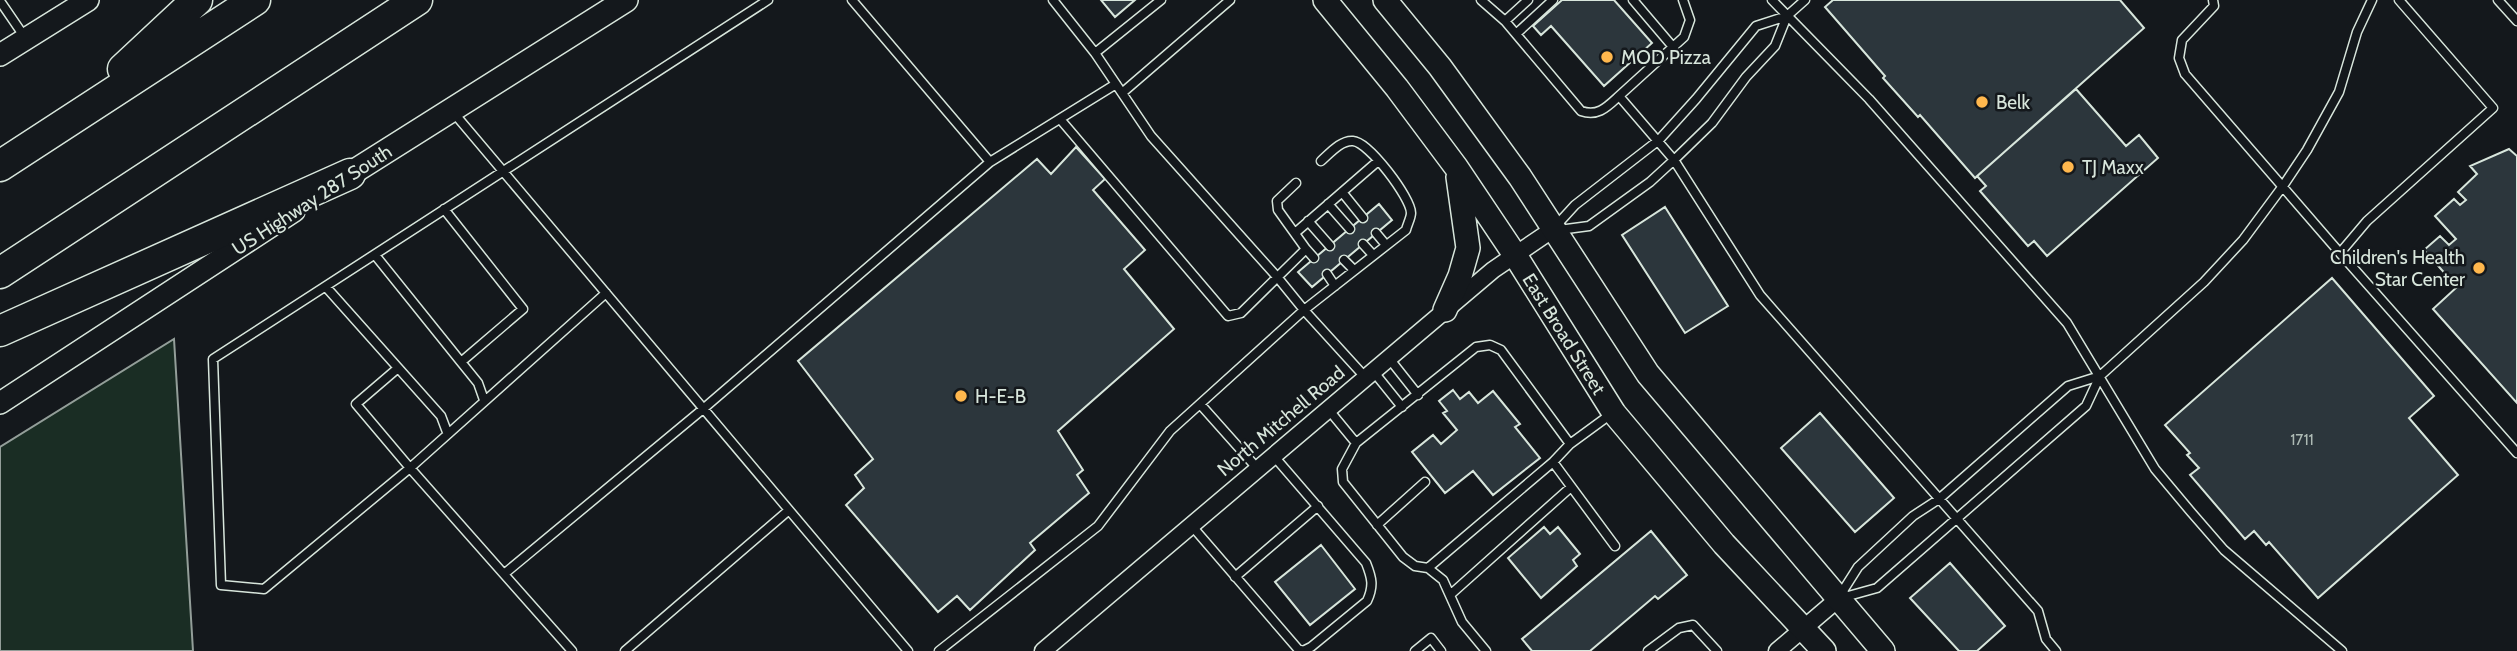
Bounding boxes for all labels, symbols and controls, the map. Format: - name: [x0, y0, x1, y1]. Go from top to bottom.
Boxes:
- place label: MOD Pizza: [1621, 46, 1711, 69]
- marker: MOD Pizza: [1599, 49, 1615, 65]
- place label: Belk: [1996, 91, 2031, 114]
- marker: Belk: [1974, 94, 1990, 110]
- street label: US Highway 287 South: [228, 140, 396, 260]
- place label: TJ Maxx: [2082, 156, 2144, 179]
- marker: TJ Maxx: [2060, 159, 2076, 175]
- place label: Children's Health Star Center: [2330, 246, 2465, 291]
- marker: Children's Health Star Center: [2471, 260, 2487, 276]
- street label: East Broad Street: [1518, 269, 1611, 399]
- street label: North Mitchell Road: [1213, 361, 1349, 481]
- place label: H-E-B: [975, 385, 1026, 408]
- marker: H-E-B: [953, 388, 969, 404]
- house number: 1711: [2290, 430, 2314, 449]

